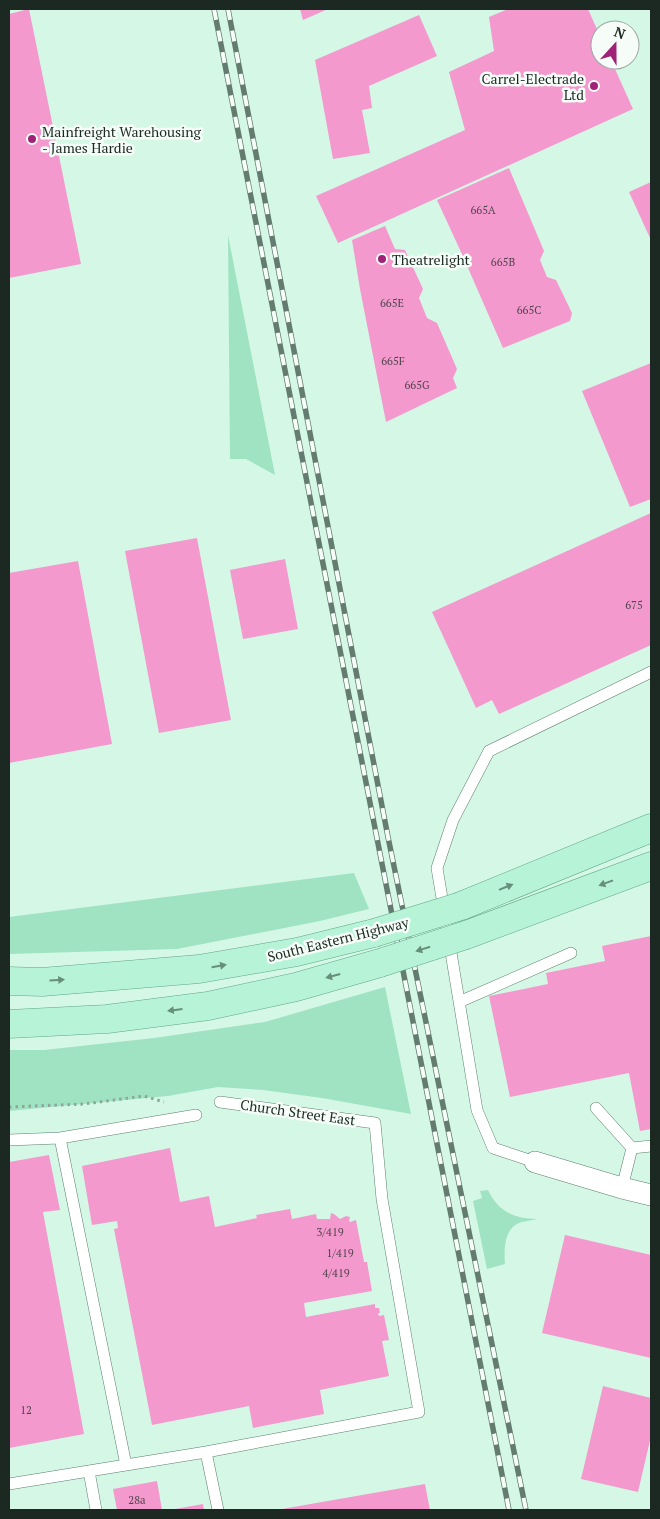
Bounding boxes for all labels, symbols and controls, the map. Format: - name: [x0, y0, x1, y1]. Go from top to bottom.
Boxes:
- north arrow: [590, 20, 640, 70]
- text: N: [611, 22, 629, 43]
- place label: Carrel-Electrade Ltd: [482, 69, 584, 104]
- marker: Carrel-Electrade Ltd: [588, 80, 600, 92]
- place label: Mainfreight Warehousing - James Hardie: [42, 122, 202, 157]
- marker: Mainfreight Warehousing - James Hardie: [26, 133, 38, 145]
- house number: 665A: [470, 203, 496, 217]
- place label: Theatrelight: [392, 250, 471, 269]
- marker: Theatrelight: [376, 253, 388, 265]
- house number: 665B: [491, 255, 515, 269]
- house number: 665E: [380, 296, 404, 310]
- house number: 665C: [517, 303, 541, 317]
- house number: 665F: [381, 354, 405, 368]
- house number: 665G: [404, 378, 430, 392]
- house number: 675: [625, 598, 643, 612]
- one-way arrow: [598, 880, 613, 887]
- one-way arrow: [499, 883, 513, 891]
- street label: South Eastern Highway: [265, 912, 412, 966]
- one-way arrow: [415, 946, 430, 954]
- one-way arrow: [212, 961, 228, 969]
- one-way arrow: [326, 973, 341, 981]
- one-way arrow: [50, 976, 66, 984]
- one-way arrow: [166, 1007, 182, 1015]
- street label: Church Street East: [239, 1095, 358, 1130]
- house number: 3/419: [316, 1225, 344, 1239]
- house number: 1/419: [326, 1246, 354, 1260]
- house number: 4/419: [322, 1266, 350, 1280]
- house number: 12: [20, 1403, 32, 1417]
- house number: 28a: [128, 1493, 146, 1507]

